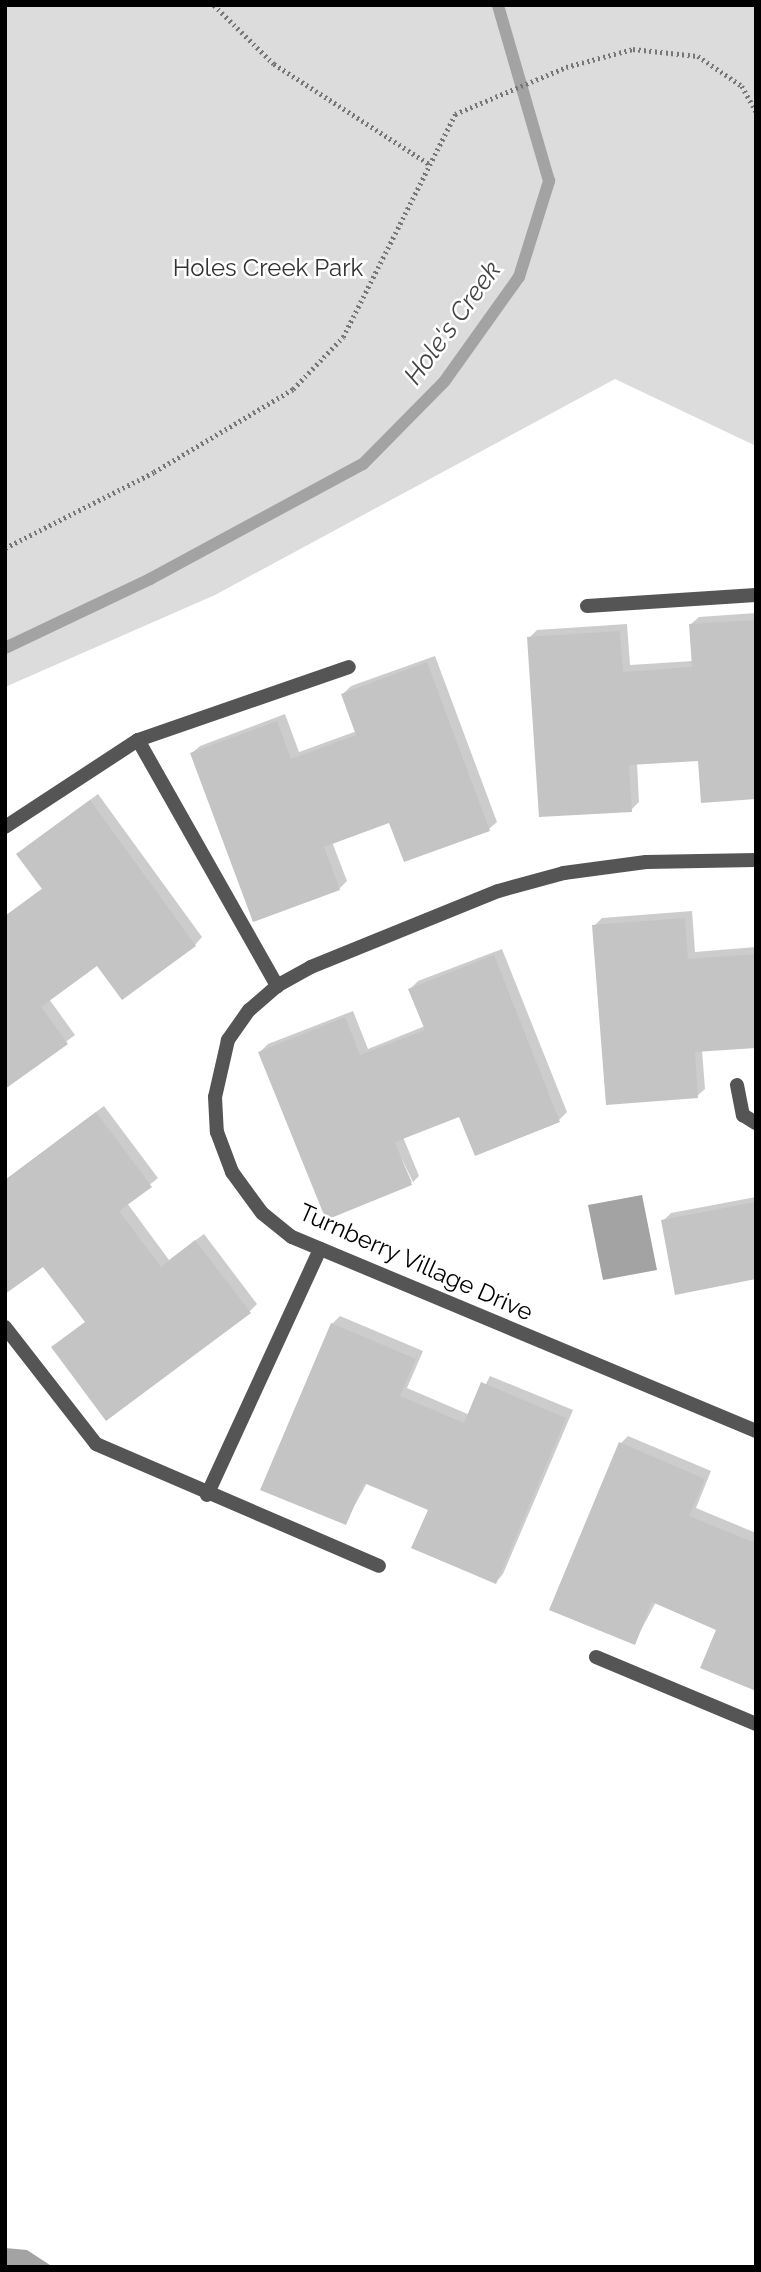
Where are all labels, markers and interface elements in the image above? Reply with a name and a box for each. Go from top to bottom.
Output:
park label: Holes Creek Park [173,254,363,282]
water label: Hole's Creek [398,255,508,391]
street label: Turnberry Village Drive [294,1197,538,1327]

